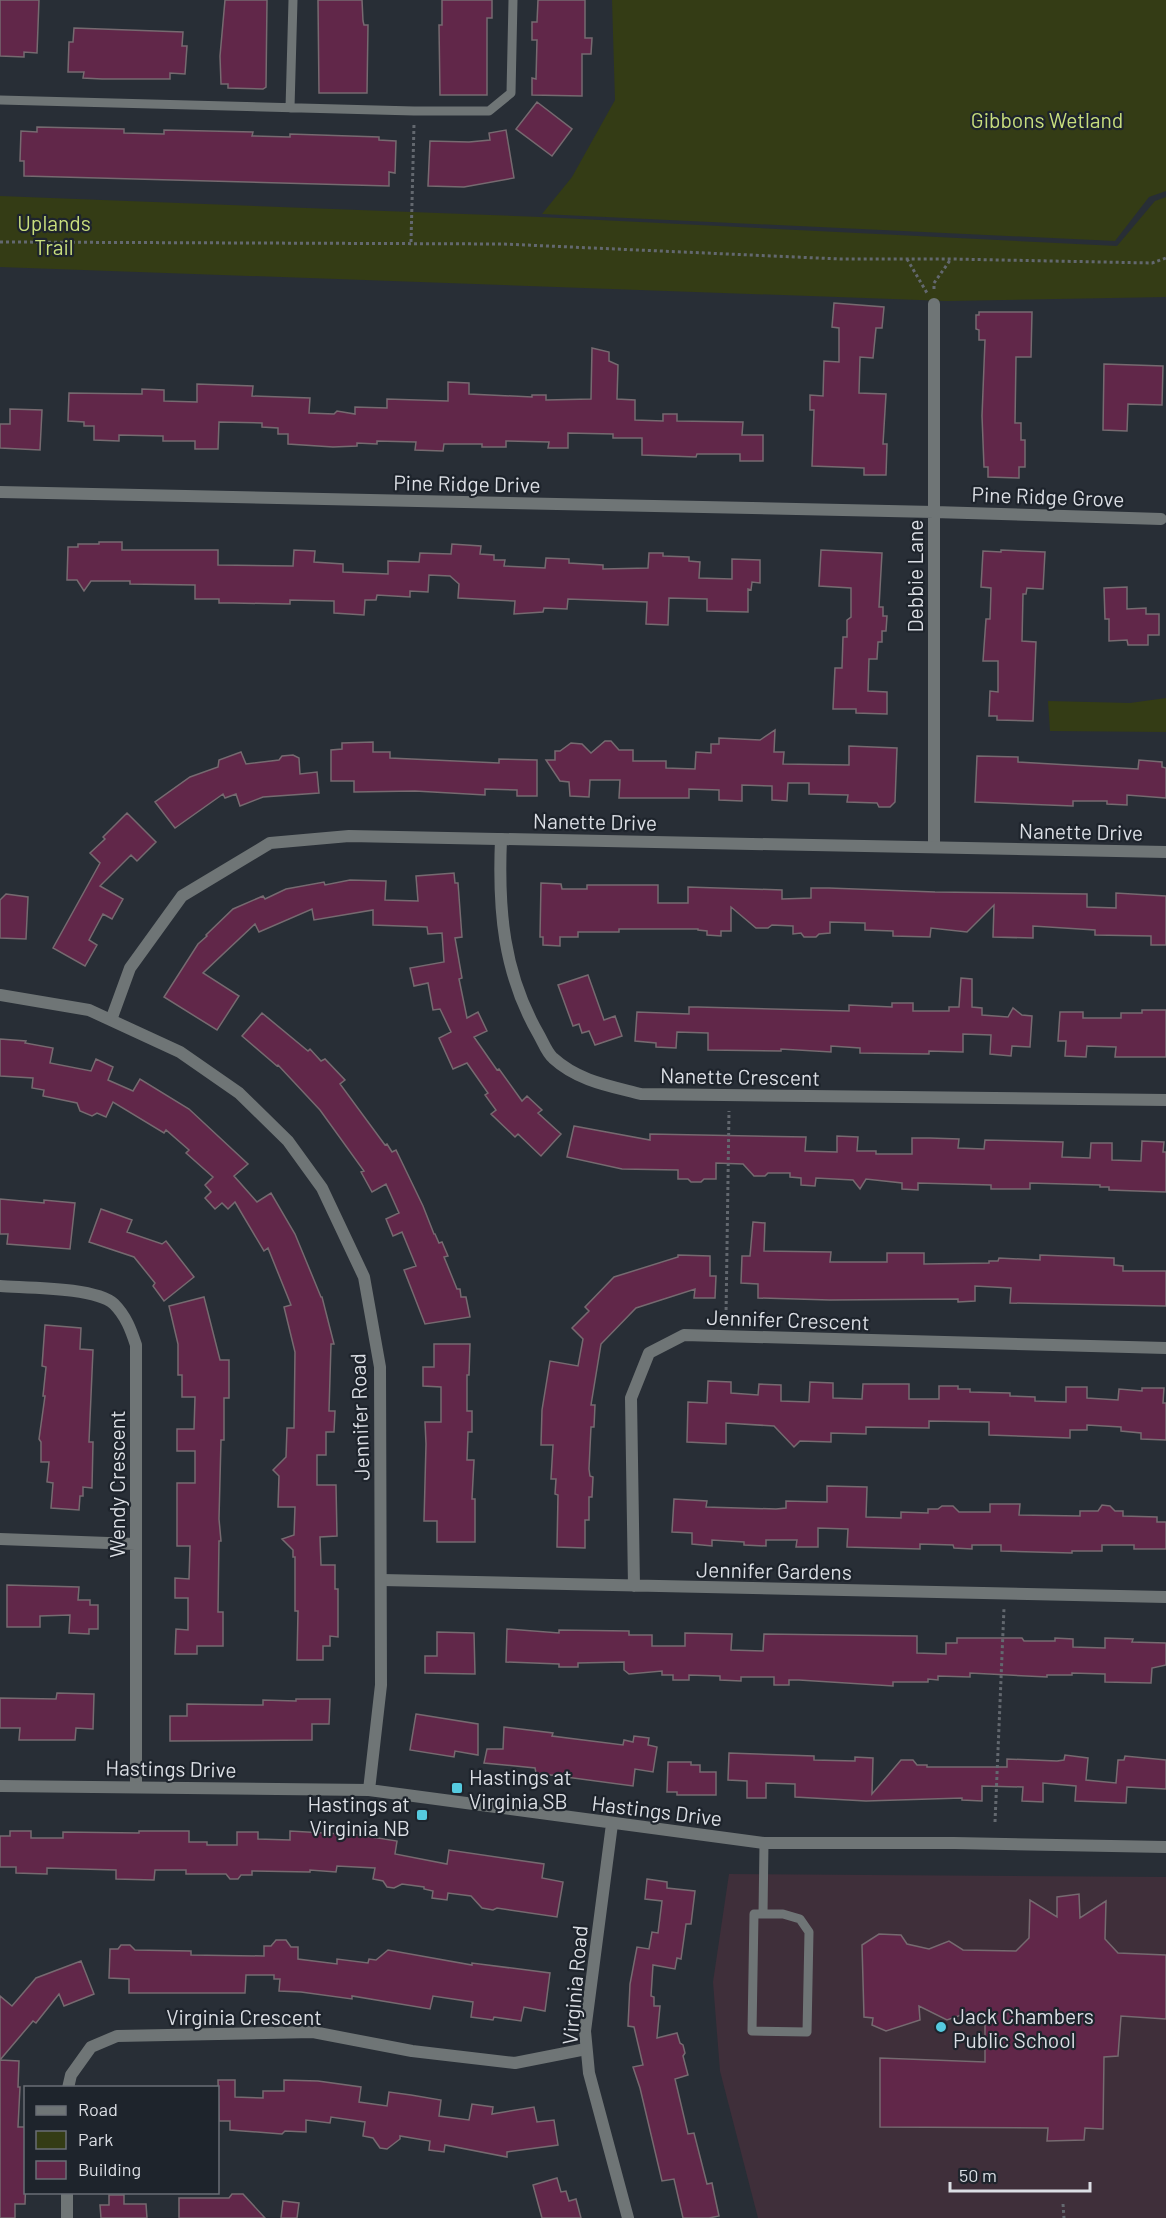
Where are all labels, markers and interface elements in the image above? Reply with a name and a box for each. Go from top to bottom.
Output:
park label: Gibbons Wetland [971,107,1123,132]
park label: Uplands Trail [17,210,91,259]
street label: Pine Ridge Drive [393,469,541,497]
street label: Pine Ridge Grove [971,481,1125,511]
street label: Debbie Lane [902,520,927,632]
street label: Nanette Drive [533,807,657,835]
street label: Nanette Drive [1019,817,1143,845]
street label: Nanette Crescent [660,1062,820,1090]
street label: Jennifer Crescent [706,1304,870,1334]
street label: Jennifer Road [344,1353,374,1481]
street label: Wendy Crescent [104,1410,129,1558]
street label: Jennifer Gardens [696,1556,852,1584]
street label: Hastings Drive [105,1754,237,1782]
place label: Hastings at Virginia SB [469,1764,572,1813]
marker: Hastings at Virginia SB [450,1781,464,1795]
street label: Hastings Drive [590,1790,724,1830]
place label: Hastings at Virginia NB [307,1791,410,1840]
marker: Hastings at Virginia NB [415,1808,429,1822]
street label: Virginia Road [556,1924,592,2046]
place label: Jack Chambers Public School [953,2003,1094,2052]
street label: Virginia Crescent [166,2004,322,2029]
marker: Jack Chambers Public School [934,2020,948,2034]
legend [24,2086,219,2194]
text: Road [78,2098,118,2120]
text: Park [78,2128,113,2150]
scale bar [950,2155,1090,2193]
text: Building [78,2158,141,2180]
text: 50 m [959,2164,997,2186]

